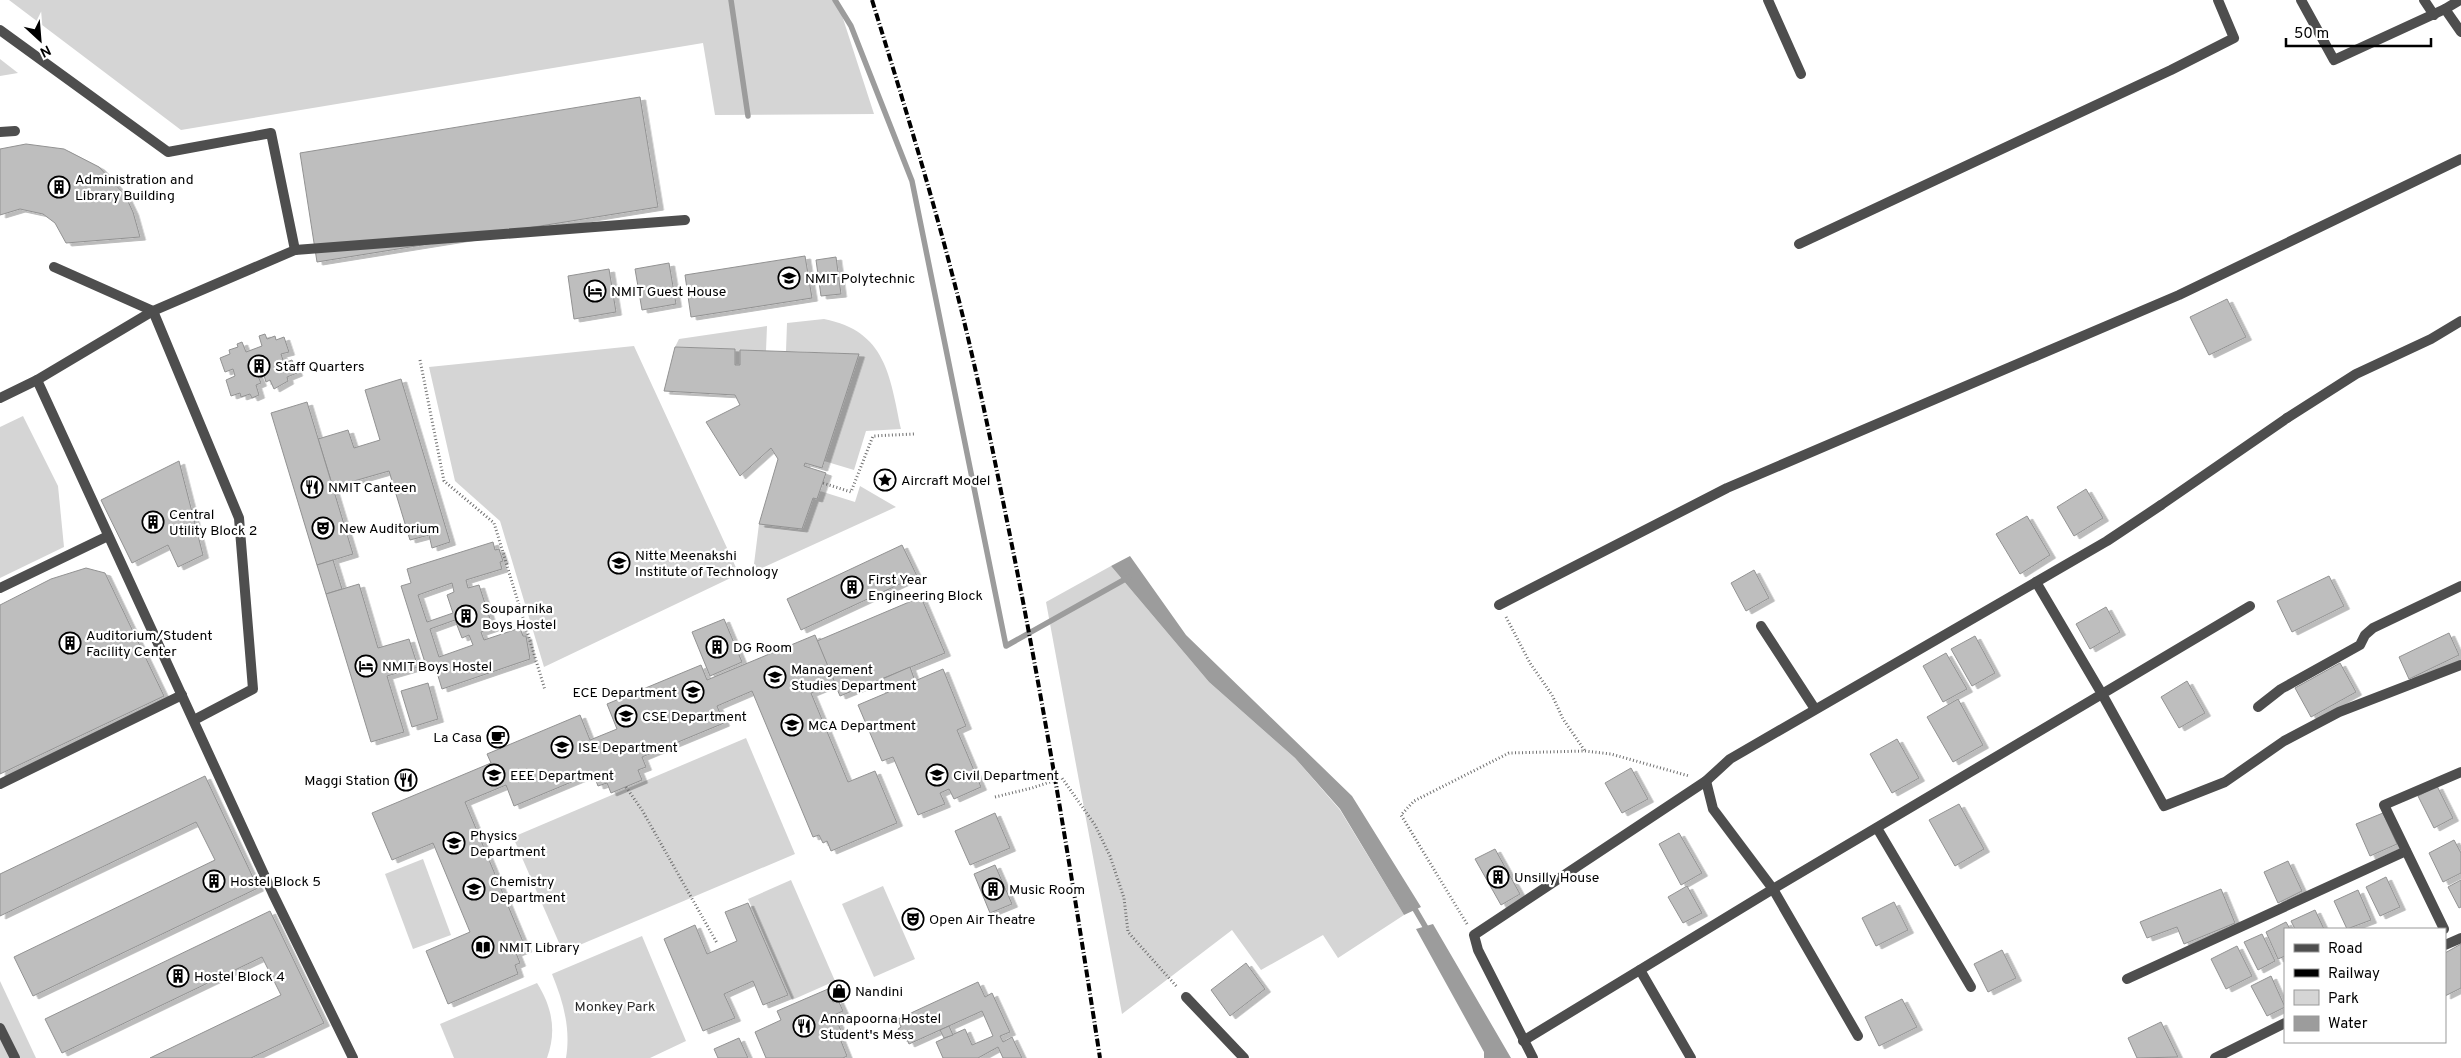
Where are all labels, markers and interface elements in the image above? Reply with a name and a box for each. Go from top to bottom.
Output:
north arrow [15,15,65,65]
scale bar [2286,15,2431,47]
text: 50 m [2294,25,2329,44]
text: N [37,40,53,60]
place label: Administration and Library Building [75,172,194,205]
building icon: Administration and Library Building [47,175,71,199]
school or university icon: NMIT Polytechnic [777,266,801,290]
place label: NMIT Polytechnic [805,271,915,288]
hotel icon: NMIT Guest House [583,279,607,303]
place label: NMIT Guest House [611,284,726,301]
building icon: Staff Quarters [247,354,271,378]
place label: Staff Quarters [275,359,365,376]
place icon: Aircraft Model [873,468,897,492]
place label: Aircraft Model [901,473,990,490]
restaurant icon: NMIT Canteen [300,475,324,499]
place label: NMIT Canteen [328,480,417,497]
place label: Central Utility Block 2 [169,507,257,540]
building icon: Central Utility Block 2 [141,510,165,534]
theatre icon: New Auditorium [311,516,335,540]
place label: New Auditorium [339,521,439,538]
place label: Nitte Meenakshi Institute of Technology [635,548,779,581]
school or university icon: Nitte Meenakshi Institute of Technology [607,551,631,575]
place label: First Year Engineering Block [868,572,983,605]
building icon: First Year Engineering Block [840,575,864,599]
place label: Souparnika Boys Hostel [482,601,556,634]
building icon: Souparnika Boys Hostel [454,604,478,628]
place label: Auditorium/Student Facility Center [86,628,213,661]
building icon: Auditorium/Student Facility Center [58,631,82,655]
building icon: DG Room [705,635,729,659]
place label: DG Room [733,640,792,657]
hotel icon: NMIT Boys Hostel [354,654,378,678]
place label: NMIT Boys Hostel [382,659,492,676]
place label: Management Studies Department [791,662,917,695]
school or university icon: Management Studies Department [763,665,787,689]
school or university icon: ECE Department [681,680,705,704]
place label: ECE Department [573,685,677,702]
school or university icon: CSE Department [614,704,638,728]
place label: CSE Department [642,709,747,726]
school or university icon: MCA Department [780,713,804,737]
place label: MCA Department [808,718,916,735]
cafe icon: La Casa [486,725,510,749]
place label: La Casa [433,730,482,747]
school or university icon: ISE Department [550,735,574,759]
place label: ISE Department [578,740,678,757]
school or university icon: EEE Department [482,763,506,787]
school or university icon: Civil Department [925,763,949,787]
restaurant icon: Maggi Station [394,768,418,792]
place label: EEE Department [510,768,614,785]
place label: Civil Department [953,768,1059,785]
place label: Maggi Station [304,773,390,790]
place label: Physics Department [470,828,546,861]
school or university icon: Physics Department [442,831,466,855]
building icon: Unsilly House [1486,865,1510,889]
building icon: Hostel Block 5 [202,869,226,893]
place label: Unsilly House [1514,870,1599,887]
place label: Hostel Block 5 [230,874,321,891]
place label: Chemistry Department [490,874,566,907]
school or university icon: Chemistry Department [462,877,486,901]
building icon: Music Room [981,877,1005,901]
place label: Music Room [1009,882,1085,899]
theatre icon: Open Air Theatre [901,907,925,931]
place label: Open Air Theatre [929,912,1035,929]
legend [2284,928,2446,1043]
library icon: NMIT Library [471,935,495,959]
place label: NMIT Library [499,940,580,957]
text: Road [2328,940,2363,959]
building icon: Hostel Block 4 [166,964,190,988]
text: Railway [2328,965,2380,984]
place label: Hostel Block 4 [194,969,285,986]
shop icon: Nandini [827,979,851,1003]
place label: Nandini [855,984,903,1001]
text: Park [2328,990,2359,1009]
park label: Monkey Park [575,999,655,1016]
place label: Annapoorna Hostel Student's Mess [820,1011,941,1044]
restaurant icon: Annapoorna Hostel Student's Mess [792,1014,816,1038]
text: Water [2328,1015,2368,1034]

